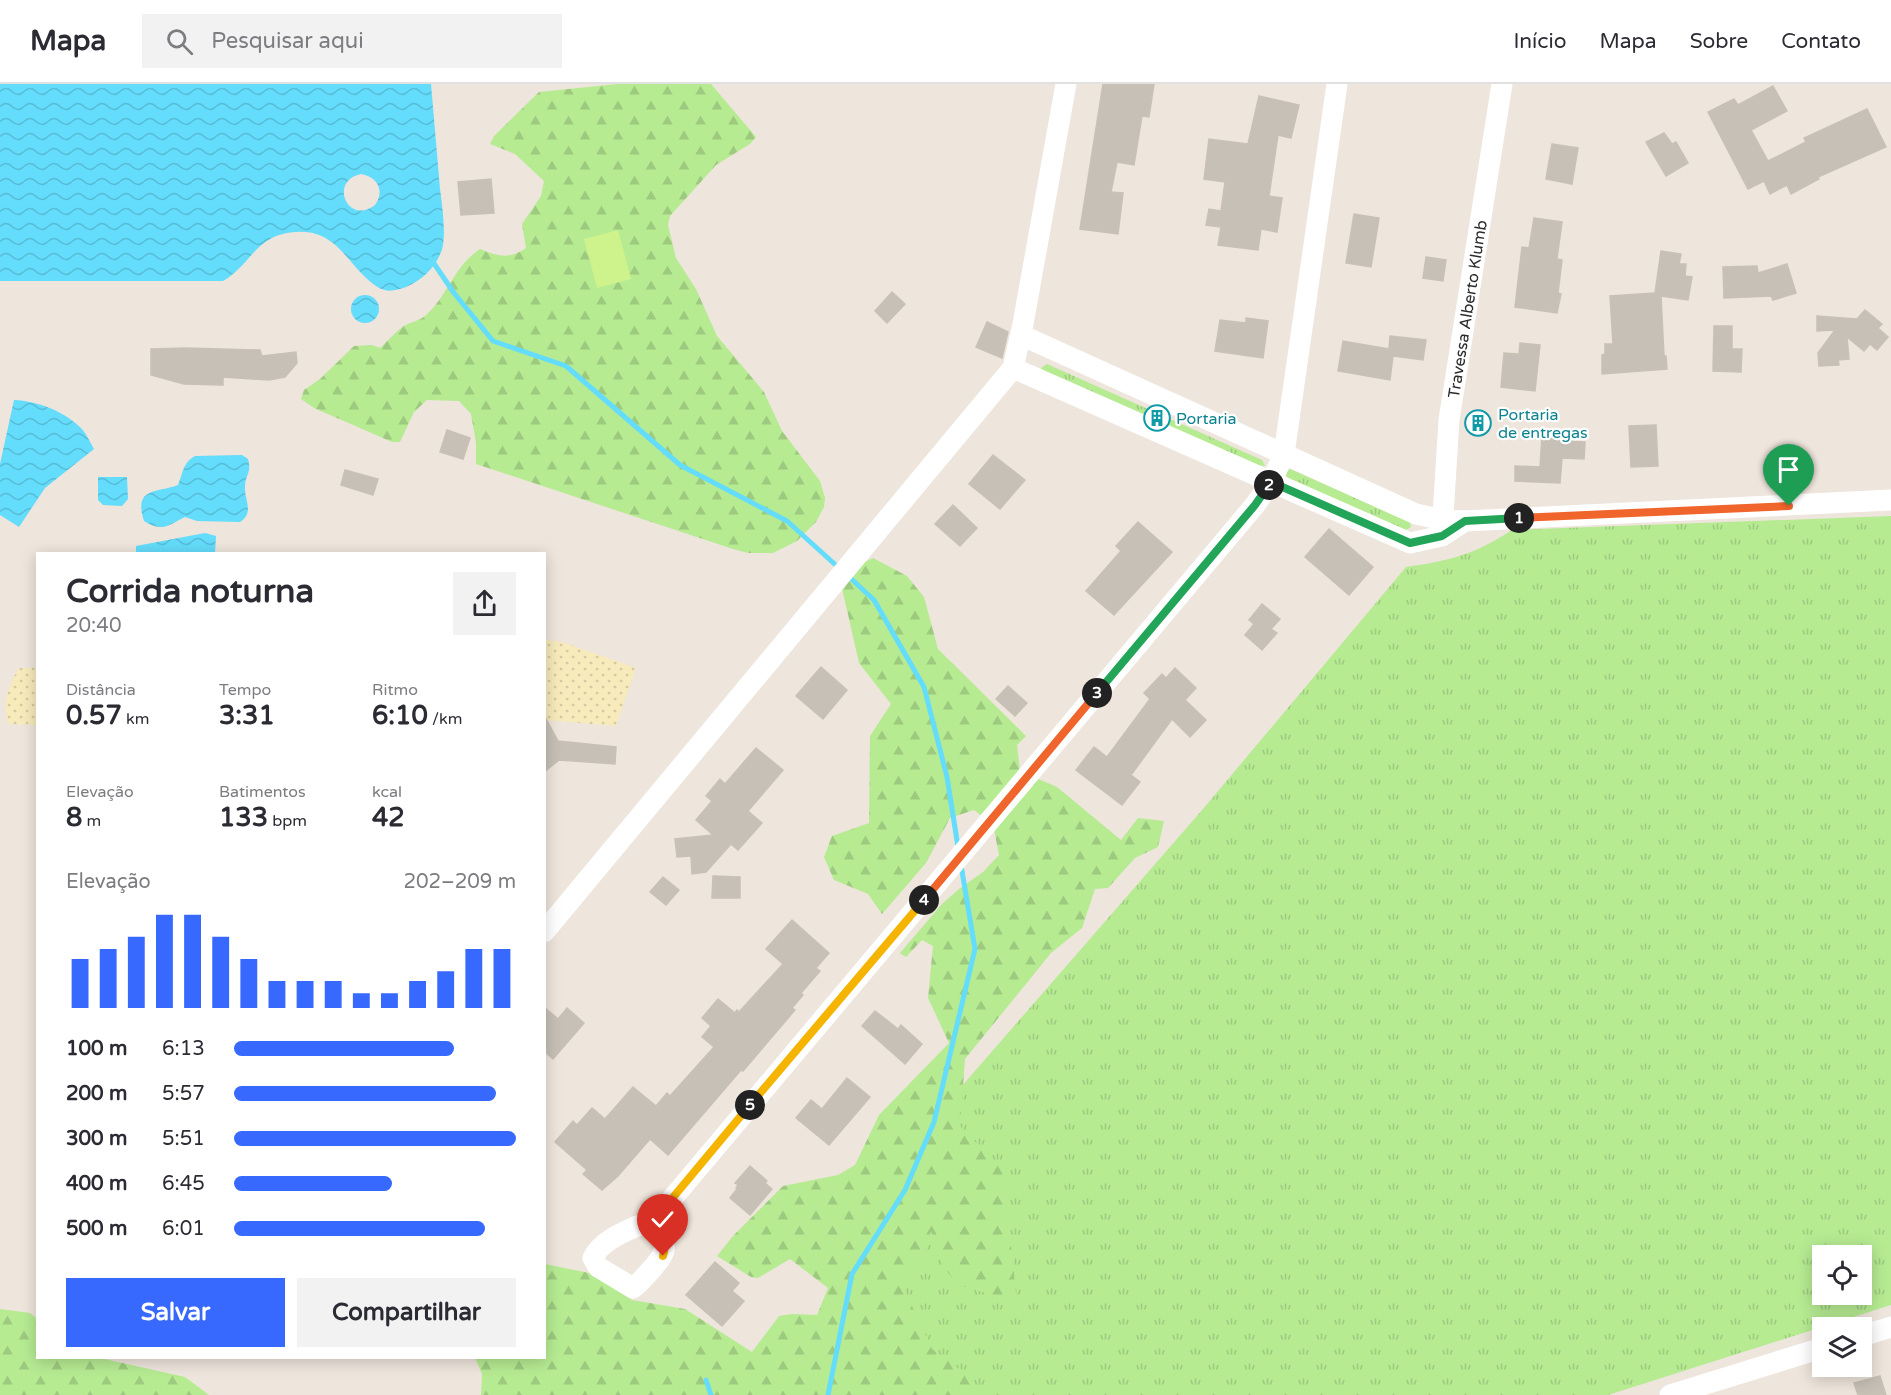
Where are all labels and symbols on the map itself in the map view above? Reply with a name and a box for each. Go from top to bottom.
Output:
street label: Travessa Alberto Klumb [1444,219,1492,400]
building icon: Portaria [1142,403,1172,433]
place label: Portaria de entregas [1498,405,1588,443]
building icon: Portaria de entregas [1463,408,1493,438]
place label: Portaria [1176,409,1237,429]
pin [1763,444,1814,506]
pin: 2 [1254,470,1284,500]
pin: 1 [1504,503,1534,533]
pin: 3 [1082,678,1112,708]
pin: 4 [909,885,939,915]
pin: 5 [735,1090,765,1120]
pin [637,1194,688,1256]

